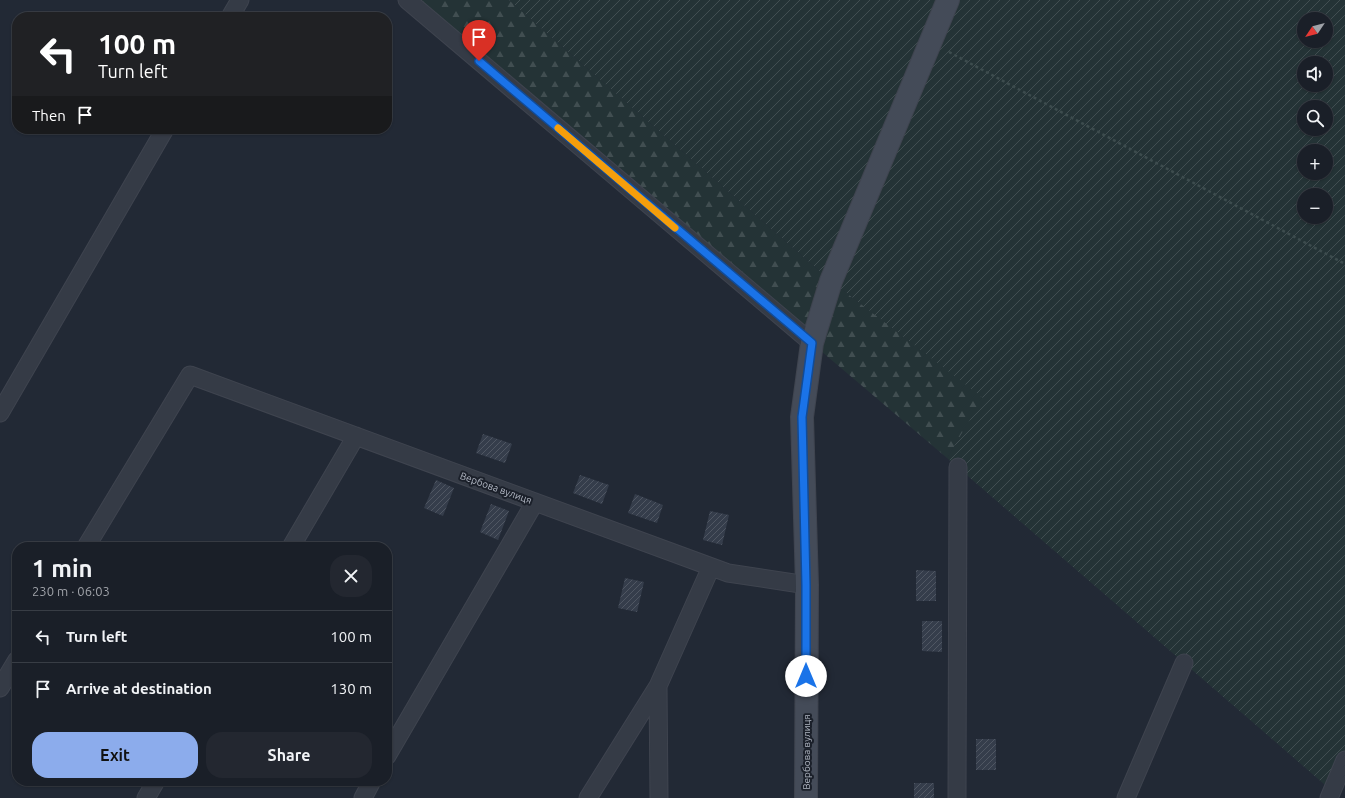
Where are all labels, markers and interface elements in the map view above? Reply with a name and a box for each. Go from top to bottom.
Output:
north arrow [1297,12,1333,48]
map controls [1297,12,1333,224]
pin [462,20,496,61]
icon: arrive [468,26,490,48]
icon: left [32,28,84,80]
text: 100 m [98,28,176,59]
button: sound [1297,56,1333,92]
text: Turn left [98,61,168,81]
button: search [1297,100,1333,136]
icon: arrive [74,104,96,126]
text: Then [32,107,66,124]
button: + [1297,144,1333,180]
button: − [1297,188,1333,224]
street label: Вербова вулиця [459,470,533,506]
text: 1 min [32,555,93,582]
button: close [330,555,372,597]
text: 230 m · 06:03 [32,584,110,598]
icon: left [32,626,54,648]
text: Turn left [66,628,127,645]
text: 100 m [330,628,372,645]
position arrow [785,655,827,697]
icon: arrive [32,678,54,700]
text: Arrive at destination [66,680,212,697]
text: 130 m [330,680,372,697]
street label: Вербова вулиця [801,714,812,790]
button: Exit [32,732,198,778]
button: Share [206,732,372,778]

